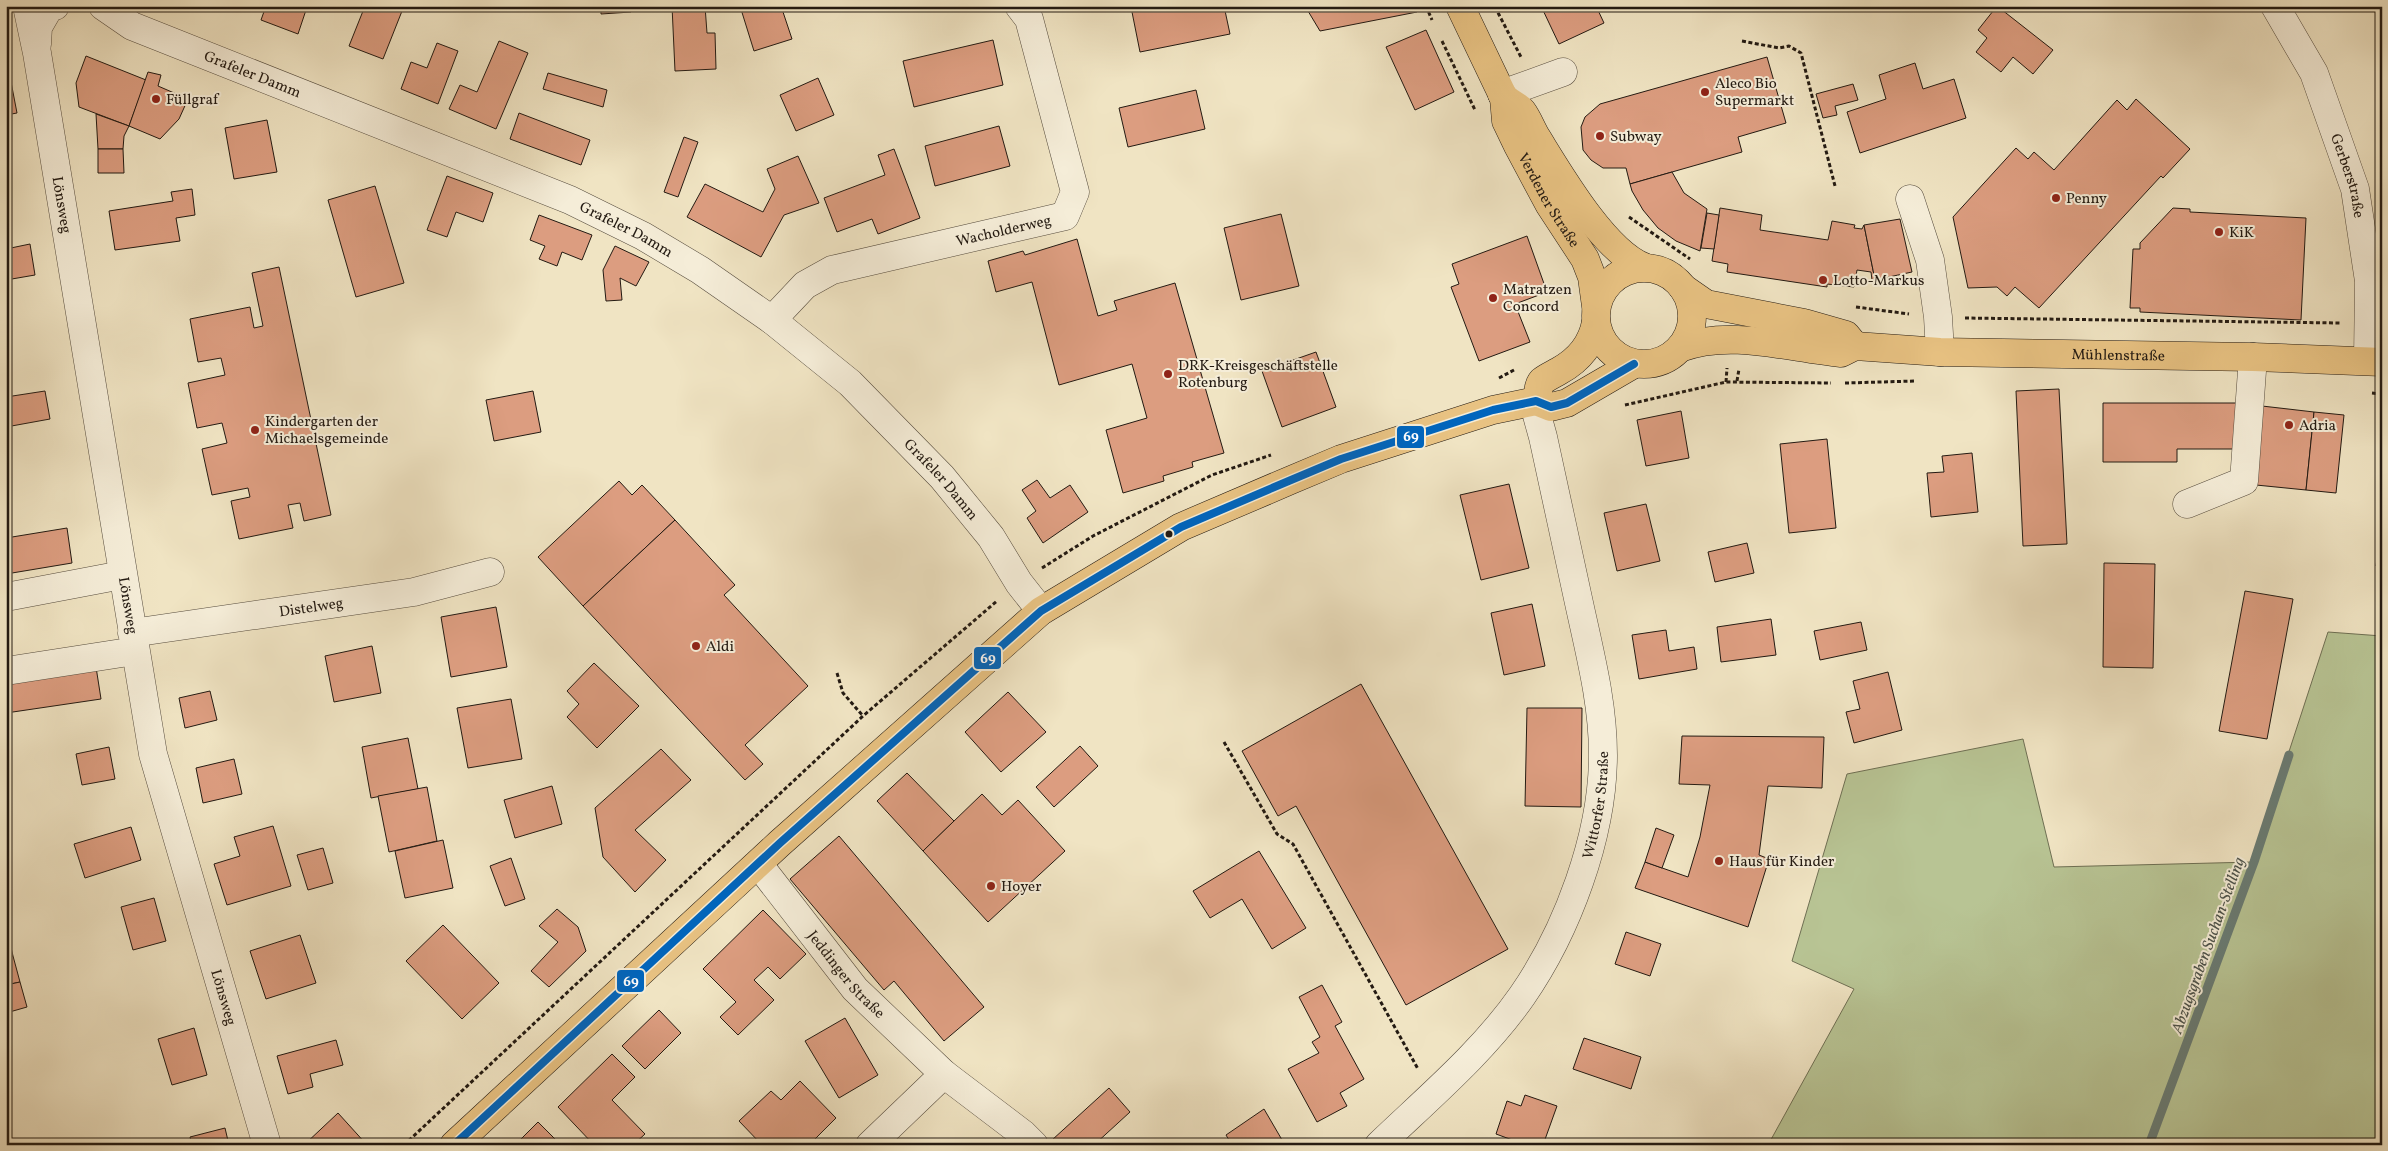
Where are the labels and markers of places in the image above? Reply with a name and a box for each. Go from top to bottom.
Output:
place label: Aleco Bio Supermarkt [1715,74,1794,112]
marker: Aleco Bio Supermarkt [1699,86,1711,98]
place label: Füllgraf [166,90,220,111]
marker: Füllgraf [150,93,162,105]
place label: Subway [1610,127,1662,148]
marker: Subway [1594,130,1606,142]
place label: Penny [2066,189,2107,210]
marker: Penny [2050,192,2062,204]
place label: KiK [2229,223,2254,244]
marker: KiK [2213,226,2225,238]
place label: Lotto-Markus [1833,271,1924,292]
marker: Lotto-Markus [1817,274,1829,286]
place label: Matratzen Concord [1503,280,1572,318]
marker: Matratzen Concord [1487,292,1499,304]
place label: DRK-Kreisgeschäftstelle Rotenburg [1178,356,1338,394]
marker: DRK-Kreisgeschäftstelle Rotenburg [1162,368,1174,380]
place label: Kindergarten der Michaelsgemeinde [265,412,388,450]
place label: Adria [2299,416,2336,437]
marker: Adria [2283,419,2295,431]
marker: Kindergarten der Michaelsgemeinde [249,424,261,436]
unlabelled marker [1164,529,1174,539]
place label: Aldi [706,637,734,658]
marker: Aldi [690,640,702,652]
place label: Haus für Kinder [1729,852,1834,873]
marker: Haus für Kinder [1713,855,1725,867]
place label: Hoyer [1001,877,1042,898]
marker: Hoyer [985,880,997,892]

